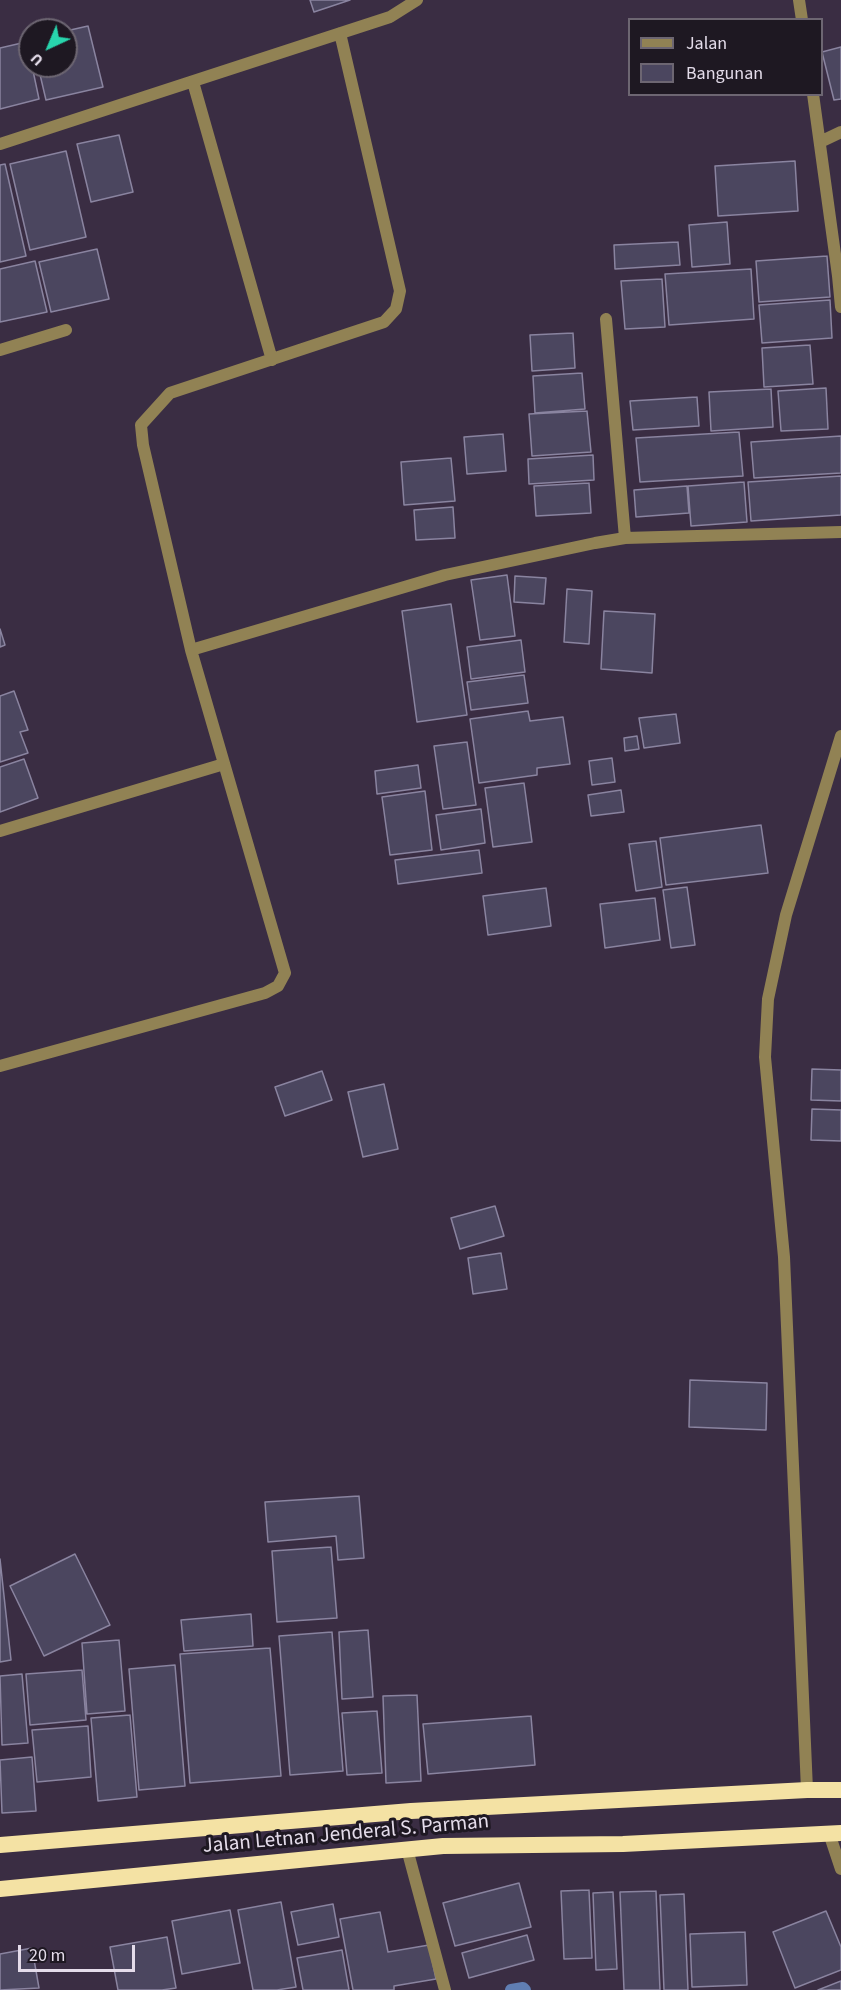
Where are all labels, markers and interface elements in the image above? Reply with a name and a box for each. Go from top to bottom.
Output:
north arrow [18,18,78,78]
legend [628,18,823,96]
text: Jalan [686,31,727,56]
text: U [25,48,48,71]
text: Bangunan [686,61,763,86]
street label: Jalan Letnan Jenderal S. Parman [202,1810,490,1860]
scale bar [21,1933,138,1971]
text: 20 m [29,1943,65,1968]

